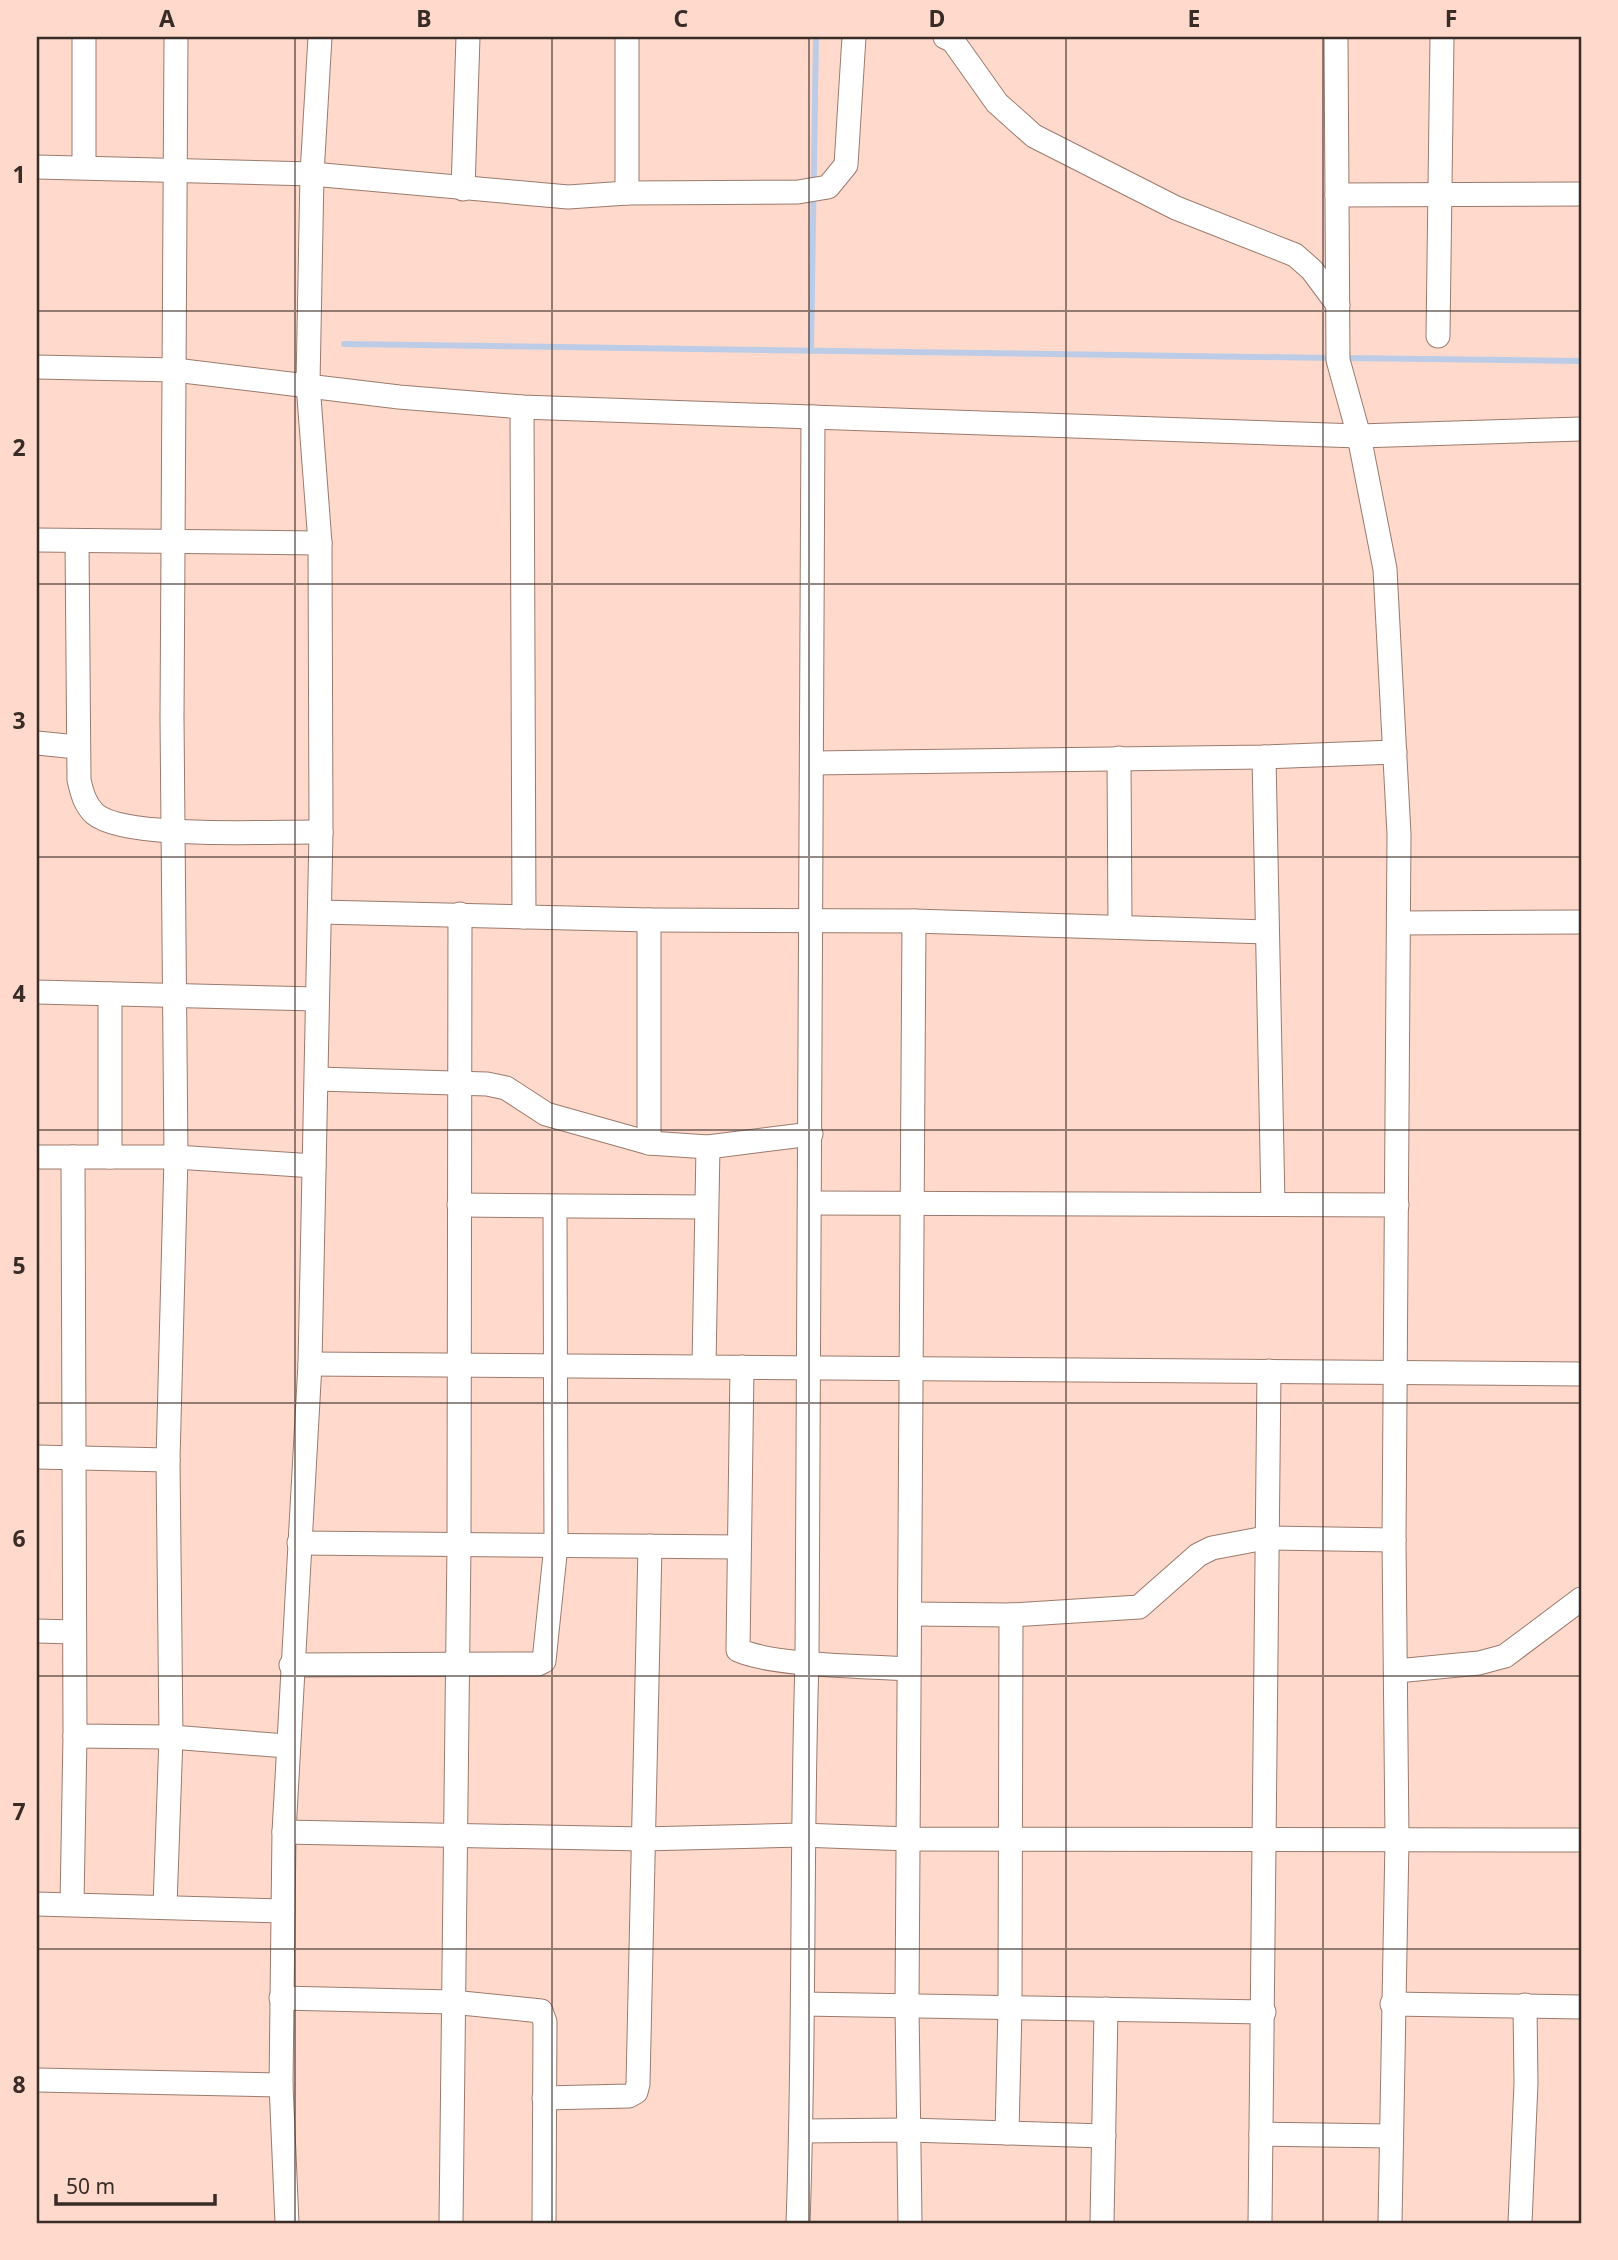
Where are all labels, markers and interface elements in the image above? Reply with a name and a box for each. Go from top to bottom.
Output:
text: A [159,2,175,34]
text: B [416,2,432,34]
text: C [674,2,689,34]
text: D [929,2,945,34]
text: E [1188,2,1200,34]
text: F [1445,2,1457,34]
text: 1 [12,158,26,190]
text: 2 [12,431,26,463]
text: 3 [12,704,26,736]
text: 4 [12,977,26,1009]
text: 5 [12,1249,26,1281]
text: 6 [12,1522,26,1554]
text: 7 [12,1795,26,1827]
text: 8 [12,2068,26,2100]
scale bar [56,2162,215,2206]
text: 50 m [66,2172,115,2200]

